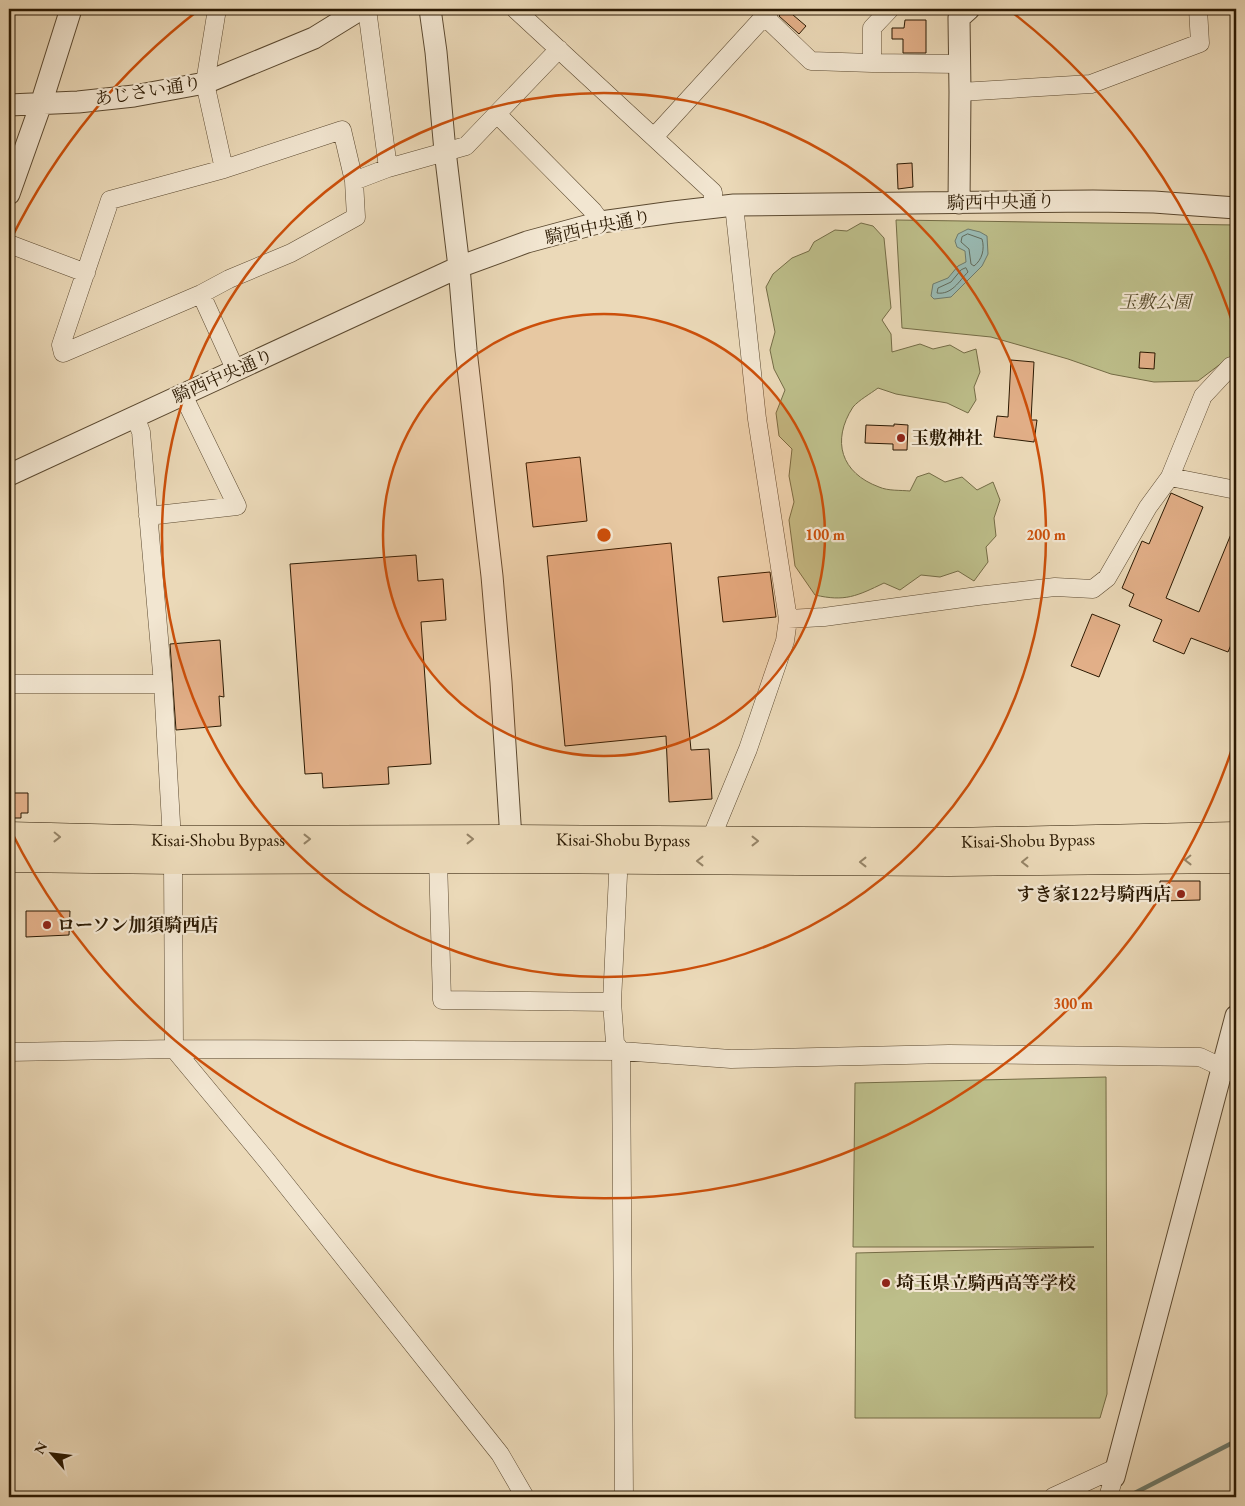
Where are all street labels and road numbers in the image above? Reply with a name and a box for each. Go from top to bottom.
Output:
street label: あじさい通り [93,71,203,110]
street label: 騎西中央通り [947,189,1055,214]
street label: 騎西中央通り [543,204,653,249]
street label: 騎西中央通り [169,343,277,408]
street label: Kisai-Shobu Bypass [151,827,285,851]
street label: Kisai-Shobu Bypass [556,827,690,851]
street label: Kisai-Shobu Bypass [961,827,1095,853]

